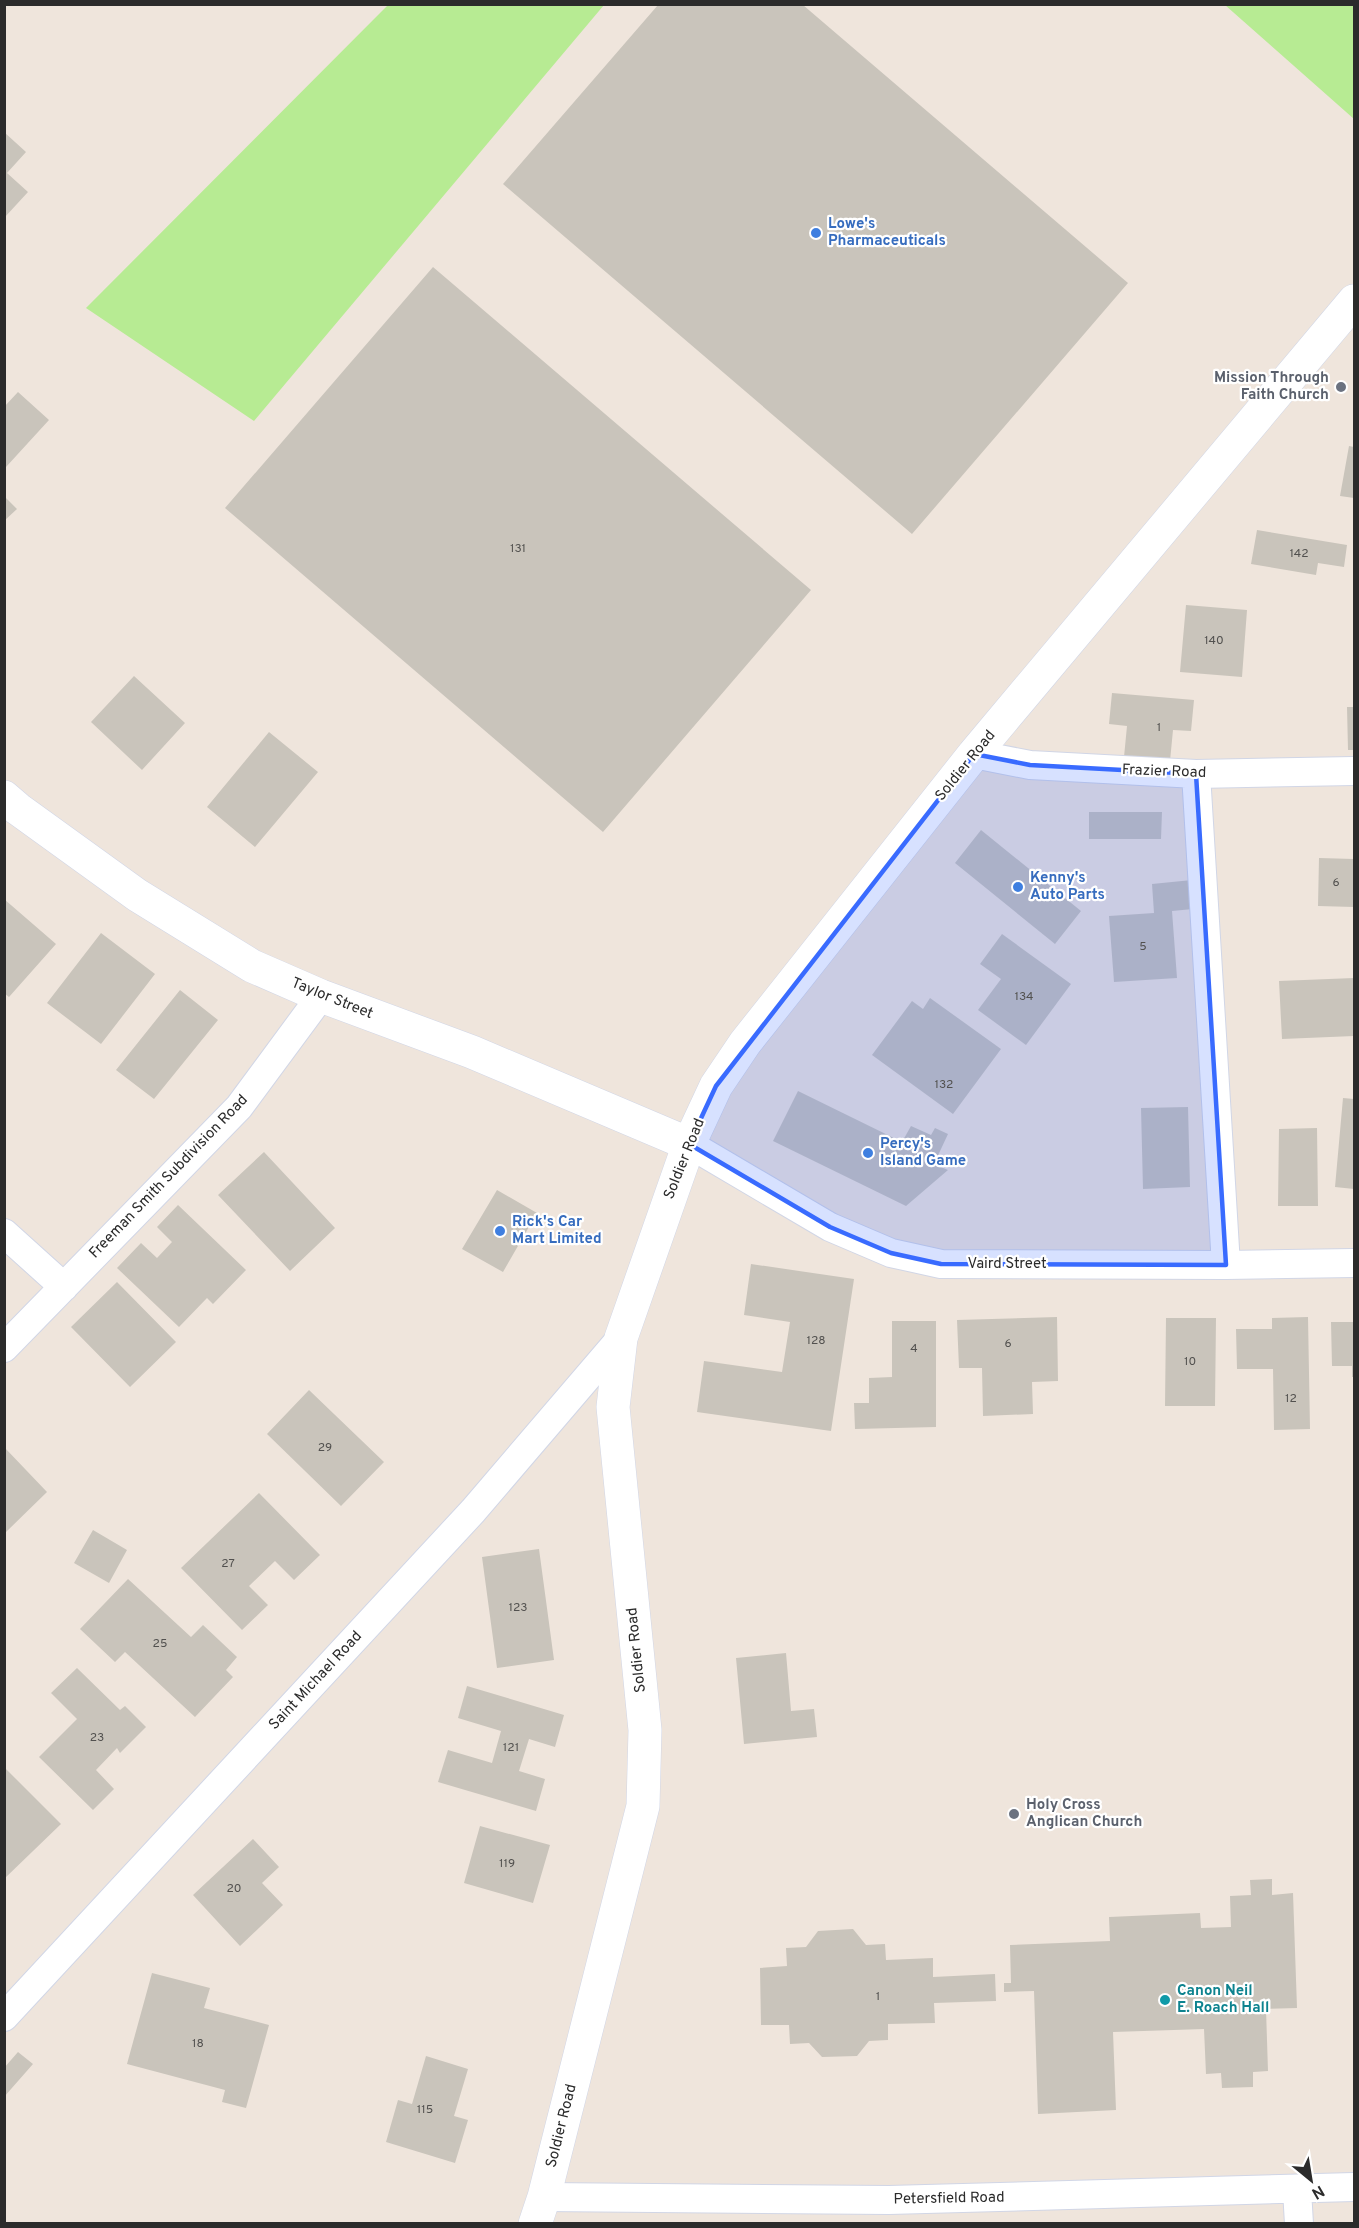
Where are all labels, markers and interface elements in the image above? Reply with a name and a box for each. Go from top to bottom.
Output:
place label: Lowe's Pharmaceuticals [828,215,946,251]
marker: Lowe's Pharmaceuticals [809,226,823,240]
place label: Mission Through Faith Church [1214,369,1329,405]
marker: Mission Through Faith Church [1334,380,1348,394]
house number: 131 [510,541,526,557]
house number: 142 [1289,546,1309,562]
house number: 140 [1204,633,1224,649]
house number: 1 [1157,720,1161,736]
street label: Soldier Road [932,727,1000,805]
street label: Frazier Road [1121,761,1207,783]
place label: Kenny's Auto Parts [1030,869,1105,905]
house number: 6 [1332,875,1340,891]
marker: Kenny's Auto Parts [1011,880,1025,894]
house number: 5 [1139,939,1147,955]
street label: Taylor Street [288,974,376,1024]
house number: 134 [1014,989,1034,1005]
house number: 132 [935,1077,953,1093]
street label: Freeman Smith Subdivision Road [86,1091,252,1263]
street label: Soldier Road [660,1116,710,1202]
place label: Percy's Island Game [880,1135,966,1171]
marker: Percy's Island Game [861,1146,875,1160]
place label: Rick's Car Mart Limited [512,1213,602,1249]
marker: Rick's Car Mart Limited [493,1224,507,1238]
street label: Vaird Street [967,1255,1047,1274]
house number: 128 [806,1333,826,1349]
house number: 6 [1004,1336,1012,1352]
house number: 4 [910,1341,918,1357]
house number: 10 [1184,1354,1196,1370]
house number: 12 [1285,1391,1297,1407]
house number: 29 [318,1440,332,1456]
house number: 27 [221,1556,235,1572]
house number: 123 [508,1600,528,1616]
street label: Soldier Road [623,1606,651,1694]
street label: Saint Michael Road [265,1628,367,1734]
house number: 25 [153,1636,167,1652]
house number: 23 [90,1730,104,1746]
house number: 121 [503,1740,519,1756]
place label: Holy Cross Anglican Church [1026,1796,1142,1832]
marker: Holy Cross Anglican Church [1007,1807,1021,1821]
house number: 119 [499,1856,515,1872]
house number: 20 [226,1881,242,1897]
place label: Canon Neil E. Roach Hall [1177,1982,1269,2018]
house number: 1 [876,1989,880,2005]
marker: Canon Neil E. Roach Hall [1158,1993,1172,2007]
house number: 18 [192,2036,204,2052]
street label: Soldier Road [542,2082,582,2170]
house number: 115 [417,2102,433,2118]
north arrow [1281,2150,1341,2210]
text: N [1308,2180,1327,2203]
street label: Petersfield Road [893,2189,1005,2209]

